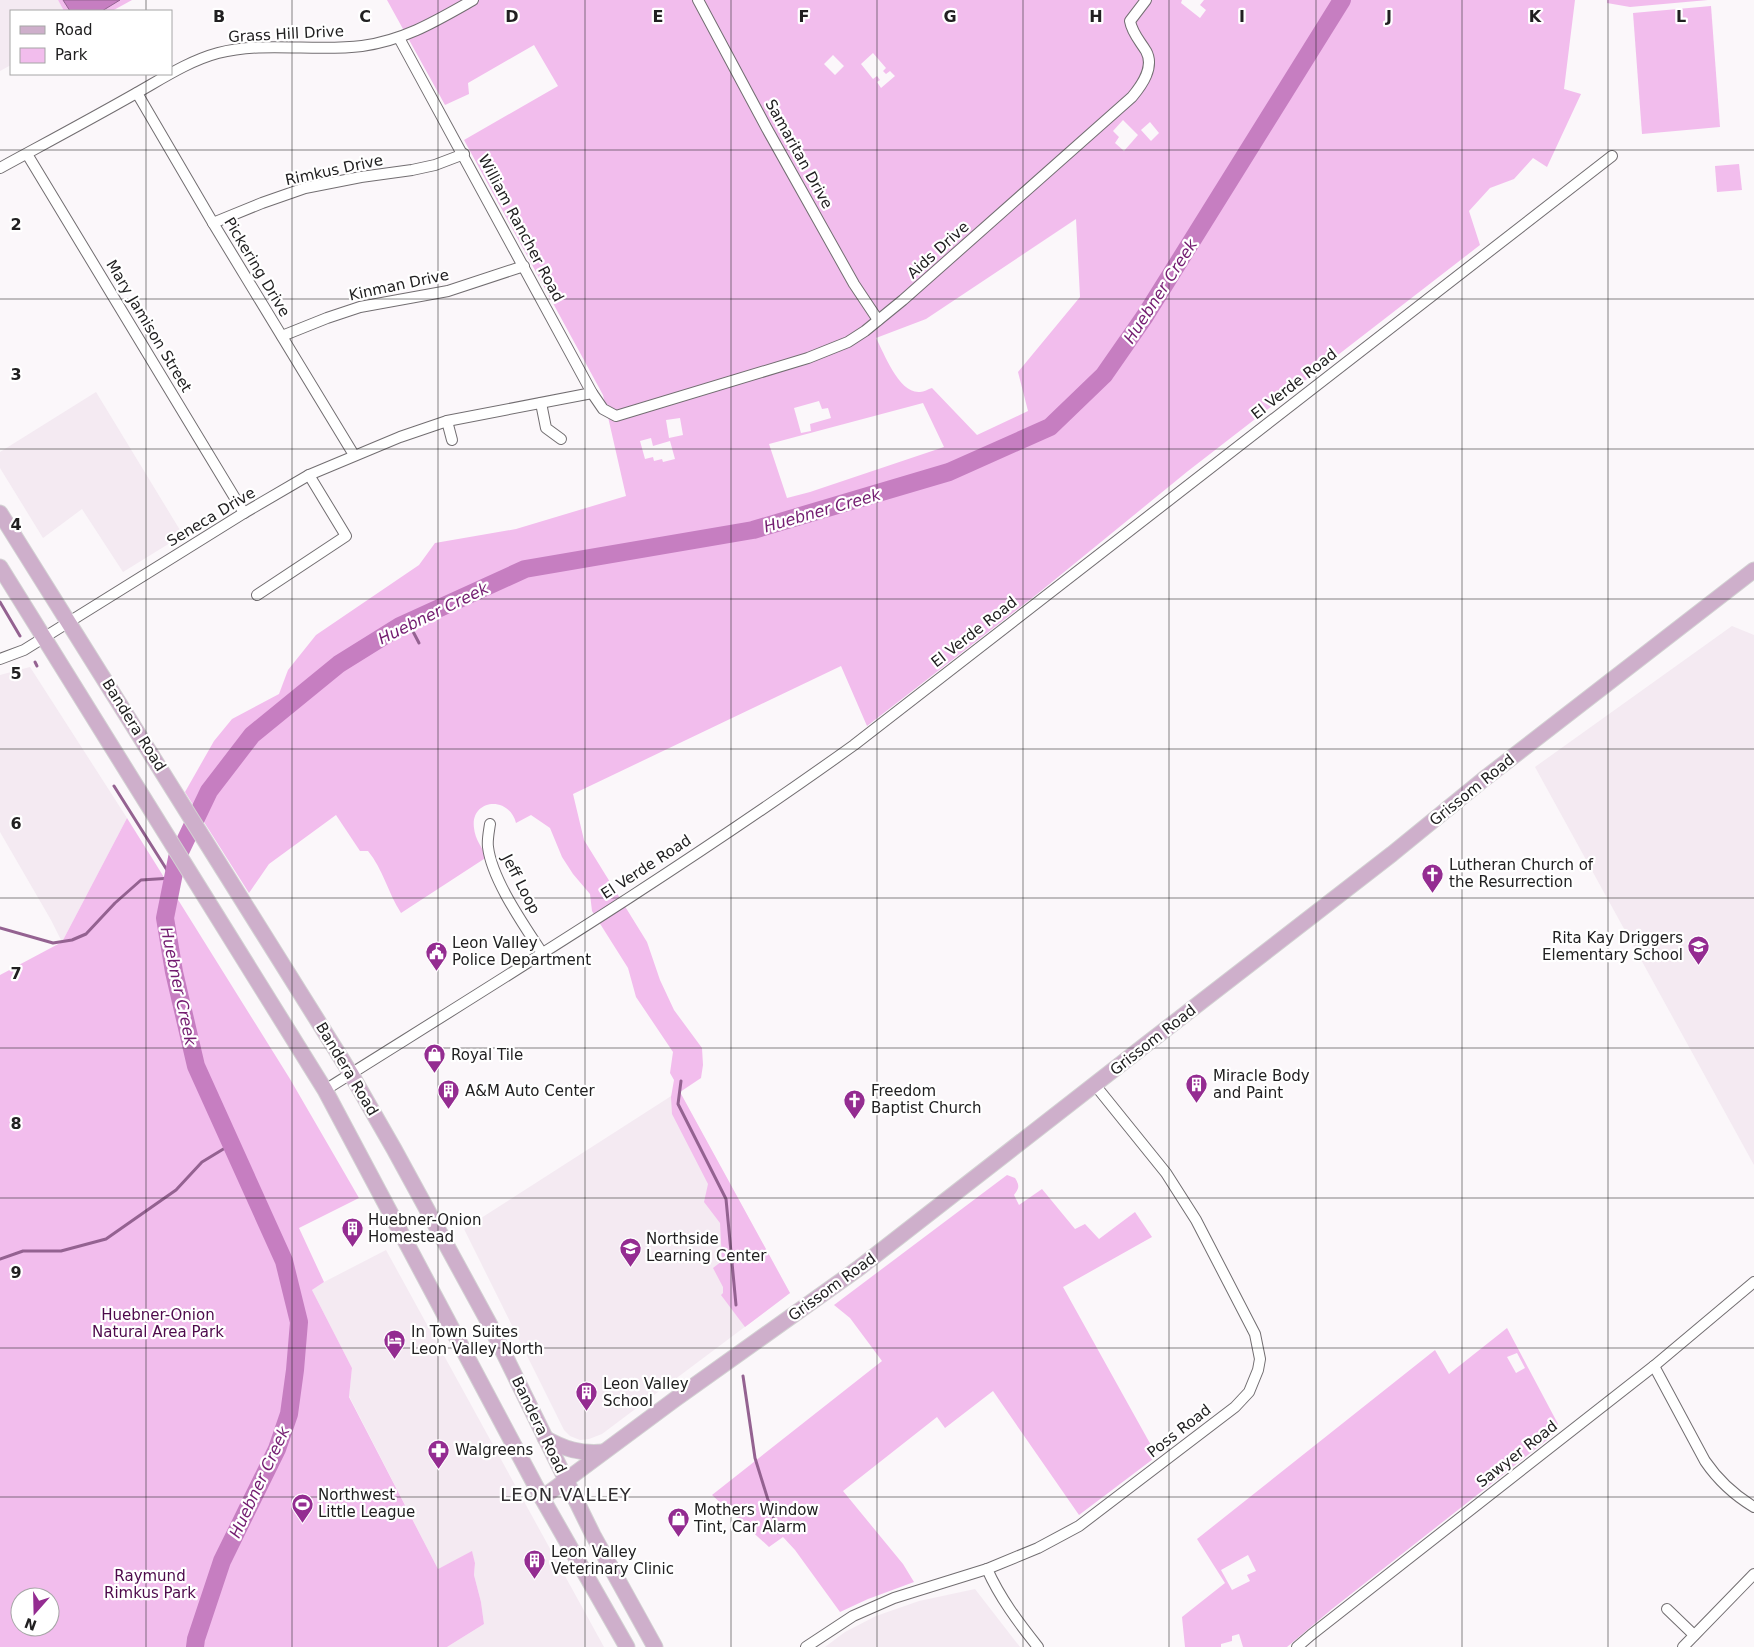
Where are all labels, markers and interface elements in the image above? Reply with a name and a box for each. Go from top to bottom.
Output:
text: B [213,7,225,26]
text: C [359,7,371,26]
text: D [505,7,519,26]
text: E [653,7,663,26]
text: F [799,7,809,26]
text: G [943,7,957,26]
text: H [1089,7,1103,26]
text: I [1239,7,1245,26]
text: J [1385,7,1392,26]
text: K [1529,7,1542,26]
text: L [1676,7,1686,26]
legend [10,10,172,75]
text: Road [55,21,93,39]
street label: Grass Hill Drive [228,22,344,46]
text: Park [55,46,88,64]
street label: Samaritan Drive [762,96,836,212]
street label: Rimkus Drive [283,151,385,189]
street label: William Rancher Road [475,151,567,305]
street label: Pickering Drive [220,214,294,320]
text: 2 [10,215,22,234]
street label: Aids Drive [904,218,972,282]
water label: Huebner Creek [1120,235,1202,347]
street label: Mary Jamison Street [102,257,196,396]
street label: Kinman Drive [347,266,451,304]
street label: El Verde Road [1248,345,1340,423]
text: 3 [10,365,22,384]
street label: Seneca Drive [164,484,258,550]
water label: Huebner Creek [762,485,883,536]
text: 4 [10,515,22,534]
water label: Huebner Creek [375,578,492,648]
street label: El Verde Road [928,593,1020,671]
text: 5 [10,664,22,683]
street label: Bandera Road [98,675,170,775]
street label: Grissom Road [1426,750,1518,830]
text: 6 [10,814,22,833]
street label: El Verde Road [598,831,694,903]
street label: Jeff Loop [498,850,544,917]
place label: Lutheran Church of the Resurrection [1449,856,1594,891]
church icon: Lutheran Church of the Resurrection [1421,862,1445,893]
water label: Huebner Creek [157,925,200,1048]
place label: Rita Kay Driggers Elementary School [1542,929,1683,964]
place label: Leon Valley Police Department [452,934,591,969]
school or university icon: Rita Kay Driggers Elementary School [1687,935,1711,966]
public building icon: Leon Valley Police Department [424,940,448,971]
text: 7 [10,964,22,983]
street label: Grissom Road [1107,1001,1199,1079]
street label: Bandera Road [312,1019,382,1119]
shop icon: Royal Tile [423,1043,447,1074]
place label: Royal Tile [451,1046,523,1064]
place label: Miracle Body and Paint [1213,1067,1310,1102]
building icon: Miracle Body and Paint [1185,1073,1209,1104]
building icon: A&M Auto Center [437,1079,461,1110]
place label: A&M Auto Center [465,1082,596,1100]
place label: Freedom Baptist Church [871,1082,982,1117]
church icon: Freedom Baptist Church [843,1088,867,1119]
text: 8 [10,1114,22,1133]
place label: Huebner-Onion Homestead [368,1211,481,1246]
building icon: Huebner-Onion Homestead [340,1217,364,1248]
place label: Northside Learning Center [646,1230,767,1265]
school or university icon: Northside Learning Center [618,1236,642,1267]
street label: Grissom Road [785,1249,879,1325]
text: 9 [10,1263,22,1282]
park label: Huebner-Onion Natural Area Park [92,1306,224,1341]
place label: In Town Suites Leon Valley North [411,1323,543,1358]
hotel icon: In Town Suites Leon Valley North [383,1329,407,1360]
street label: Bandera Road [508,1374,570,1476]
place label: Leon Valley School [603,1375,689,1410]
building icon: Leon Valley School [575,1381,599,1412]
street label: Poss Road [1144,1401,1214,1461]
street label: Sawyer Road [1473,1417,1561,1491]
water label: Huebner Creek [225,1423,294,1541]
pharmacy icon: Walgreens [427,1438,451,1469]
place label: Walgreens [455,1441,534,1459]
district label: LEON VALLEY [500,1484,632,1505]
place label: Northwest Little League [318,1486,415,1521]
sports icon: Northwest Little League [290,1492,314,1523]
place label: Mothers Window Tint, Car Alarm [693,1501,819,1536]
shop icon: Mothers Window Tint, Car Alarm [666,1507,690,1538]
place label: Leon Valley Veterinary Clinic [551,1543,674,1578]
building icon: Leon Valley Veterinary Clinic [523,1549,547,1580]
park label: Raymund Rimkus Park [104,1567,196,1602]
north arrow [10,1587,60,1637]
text: N [22,1615,39,1634]

